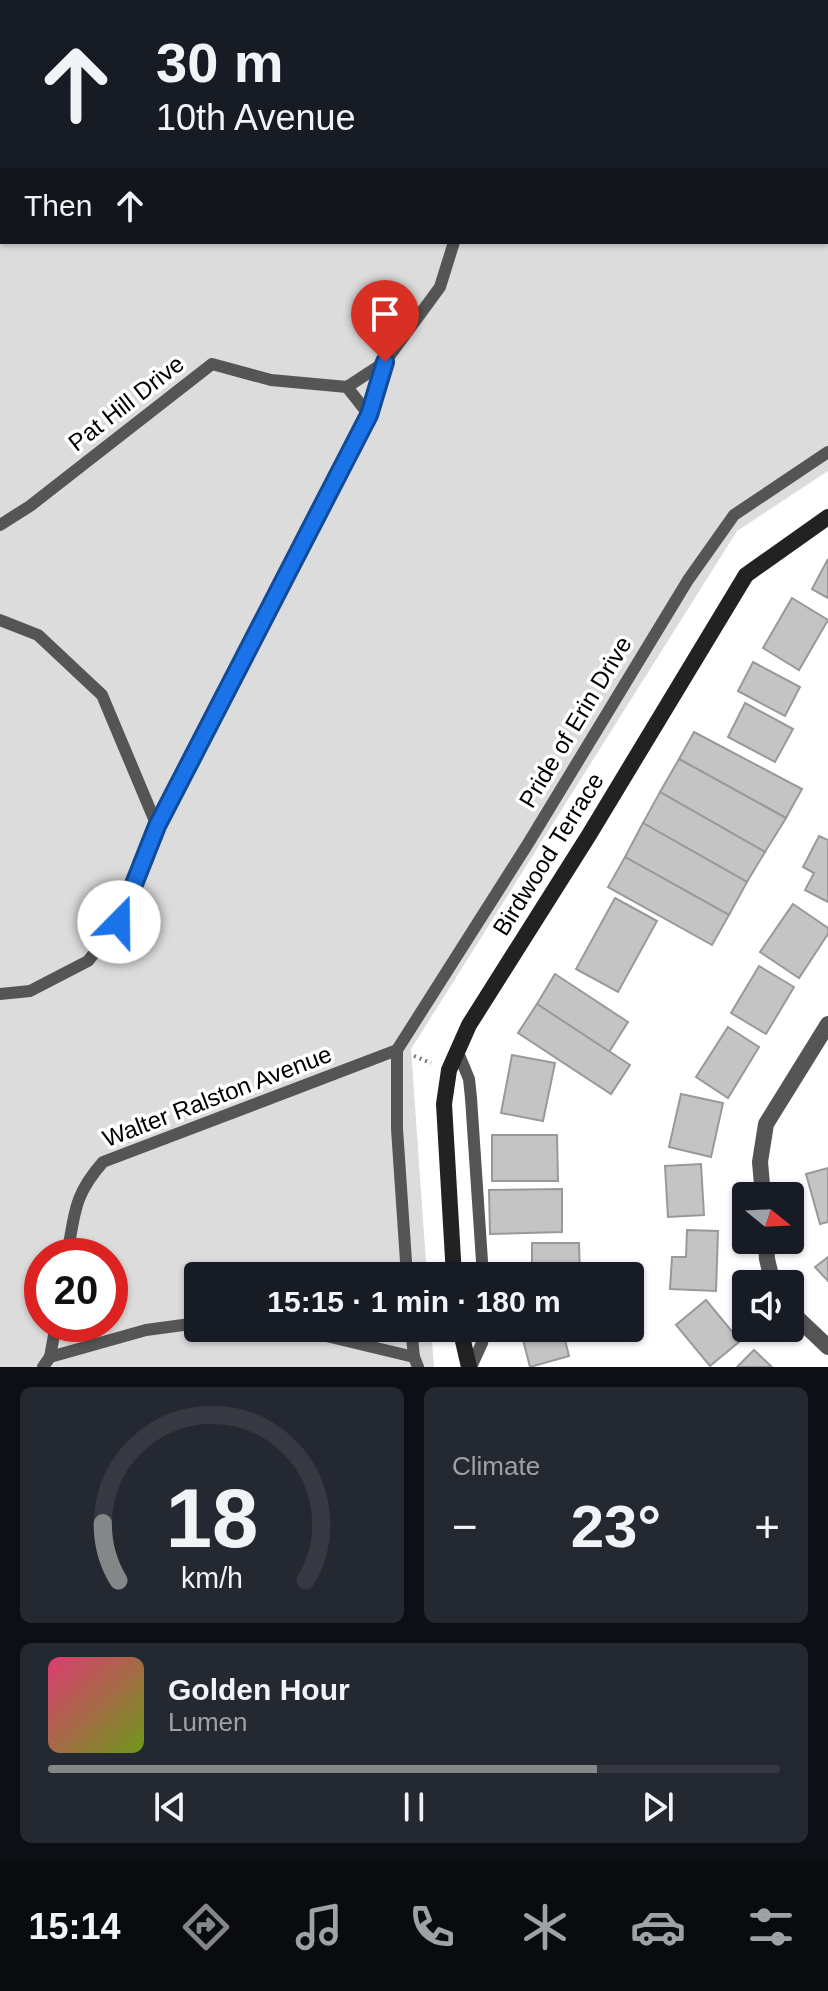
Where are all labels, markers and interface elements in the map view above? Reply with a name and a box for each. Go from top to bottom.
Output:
text: 30 m [156,31,284,94]
icon: ahead [24,32,128,136]
text: 10th Avenue [156,97,356,138]
icon: ahead [108,184,152,228]
text: Then [24,189,92,222]
pin [351,280,419,362]
icon: arrive [363,292,407,336]
street label: Pat Hill Drive [63,350,189,456]
street label: Pride of Erin Drive [513,632,637,812]
street label: Birdwood Terrace [487,768,609,940]
position arrow [77,880,161,964]
street label: Walter Ralston Avenue [99,1040,335,1152]
north arrow [732,1182,804,1254]
map controls [732,1182,804,1342]
speed limit sign: 20 [24,1238,128,1342]
button: sound [732,1270,804,1342]
text: 15:15 · 1 min · 180 m [267,1285,561,1318]
text: Climate [452,1451,540,1481]
text: 18 [166,1472,258,1565]
text: 23° [571,1493,661,1560]
text: − [452,1502,478,1551]
text: + [754,1502,780,1551]
text: km/h [181,1562,243,1594]
text: Golden Hour [168,1673,350,1706]
text: Lumen [168,1707,248,1737]
icon: previous [148,1785,192,1829]
icon: pause [392,1785,436,1829]
icon: next [636,1785,680,1829]
icon: directions [178,1899,234,1955]
icon: music [291,1899,347,1955]
icon: phone [404,1899,460,1955]
icon: climate [517,1899,573,1955]
icon: car [630,1899,686,1955]
icon: filters [743,1899,799,1955]
text: 15:14 [29,1906,121,1947]

